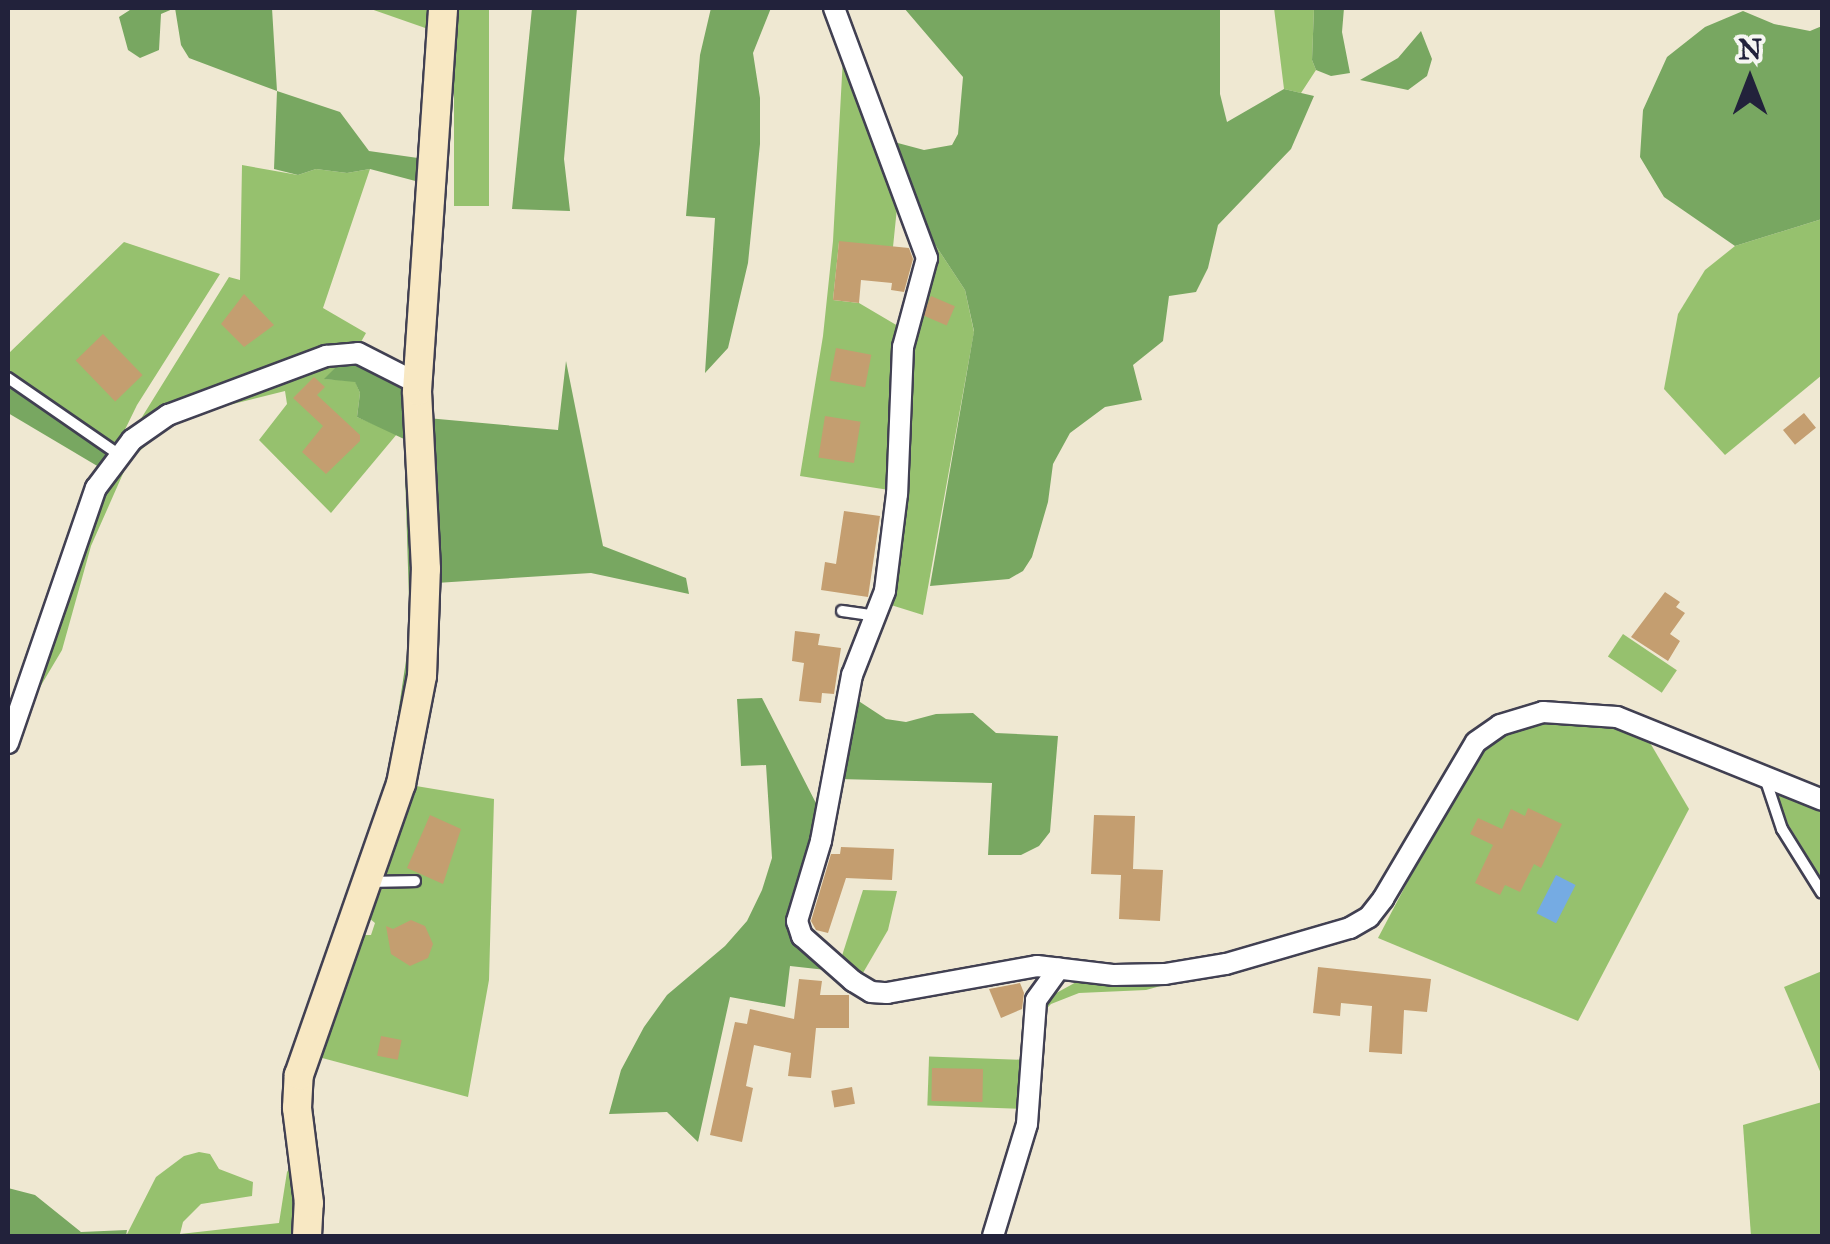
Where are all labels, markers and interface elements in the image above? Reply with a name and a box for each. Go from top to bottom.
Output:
north arrow [1700,30,1800,130]
text: N [1738,32,1762,67]

